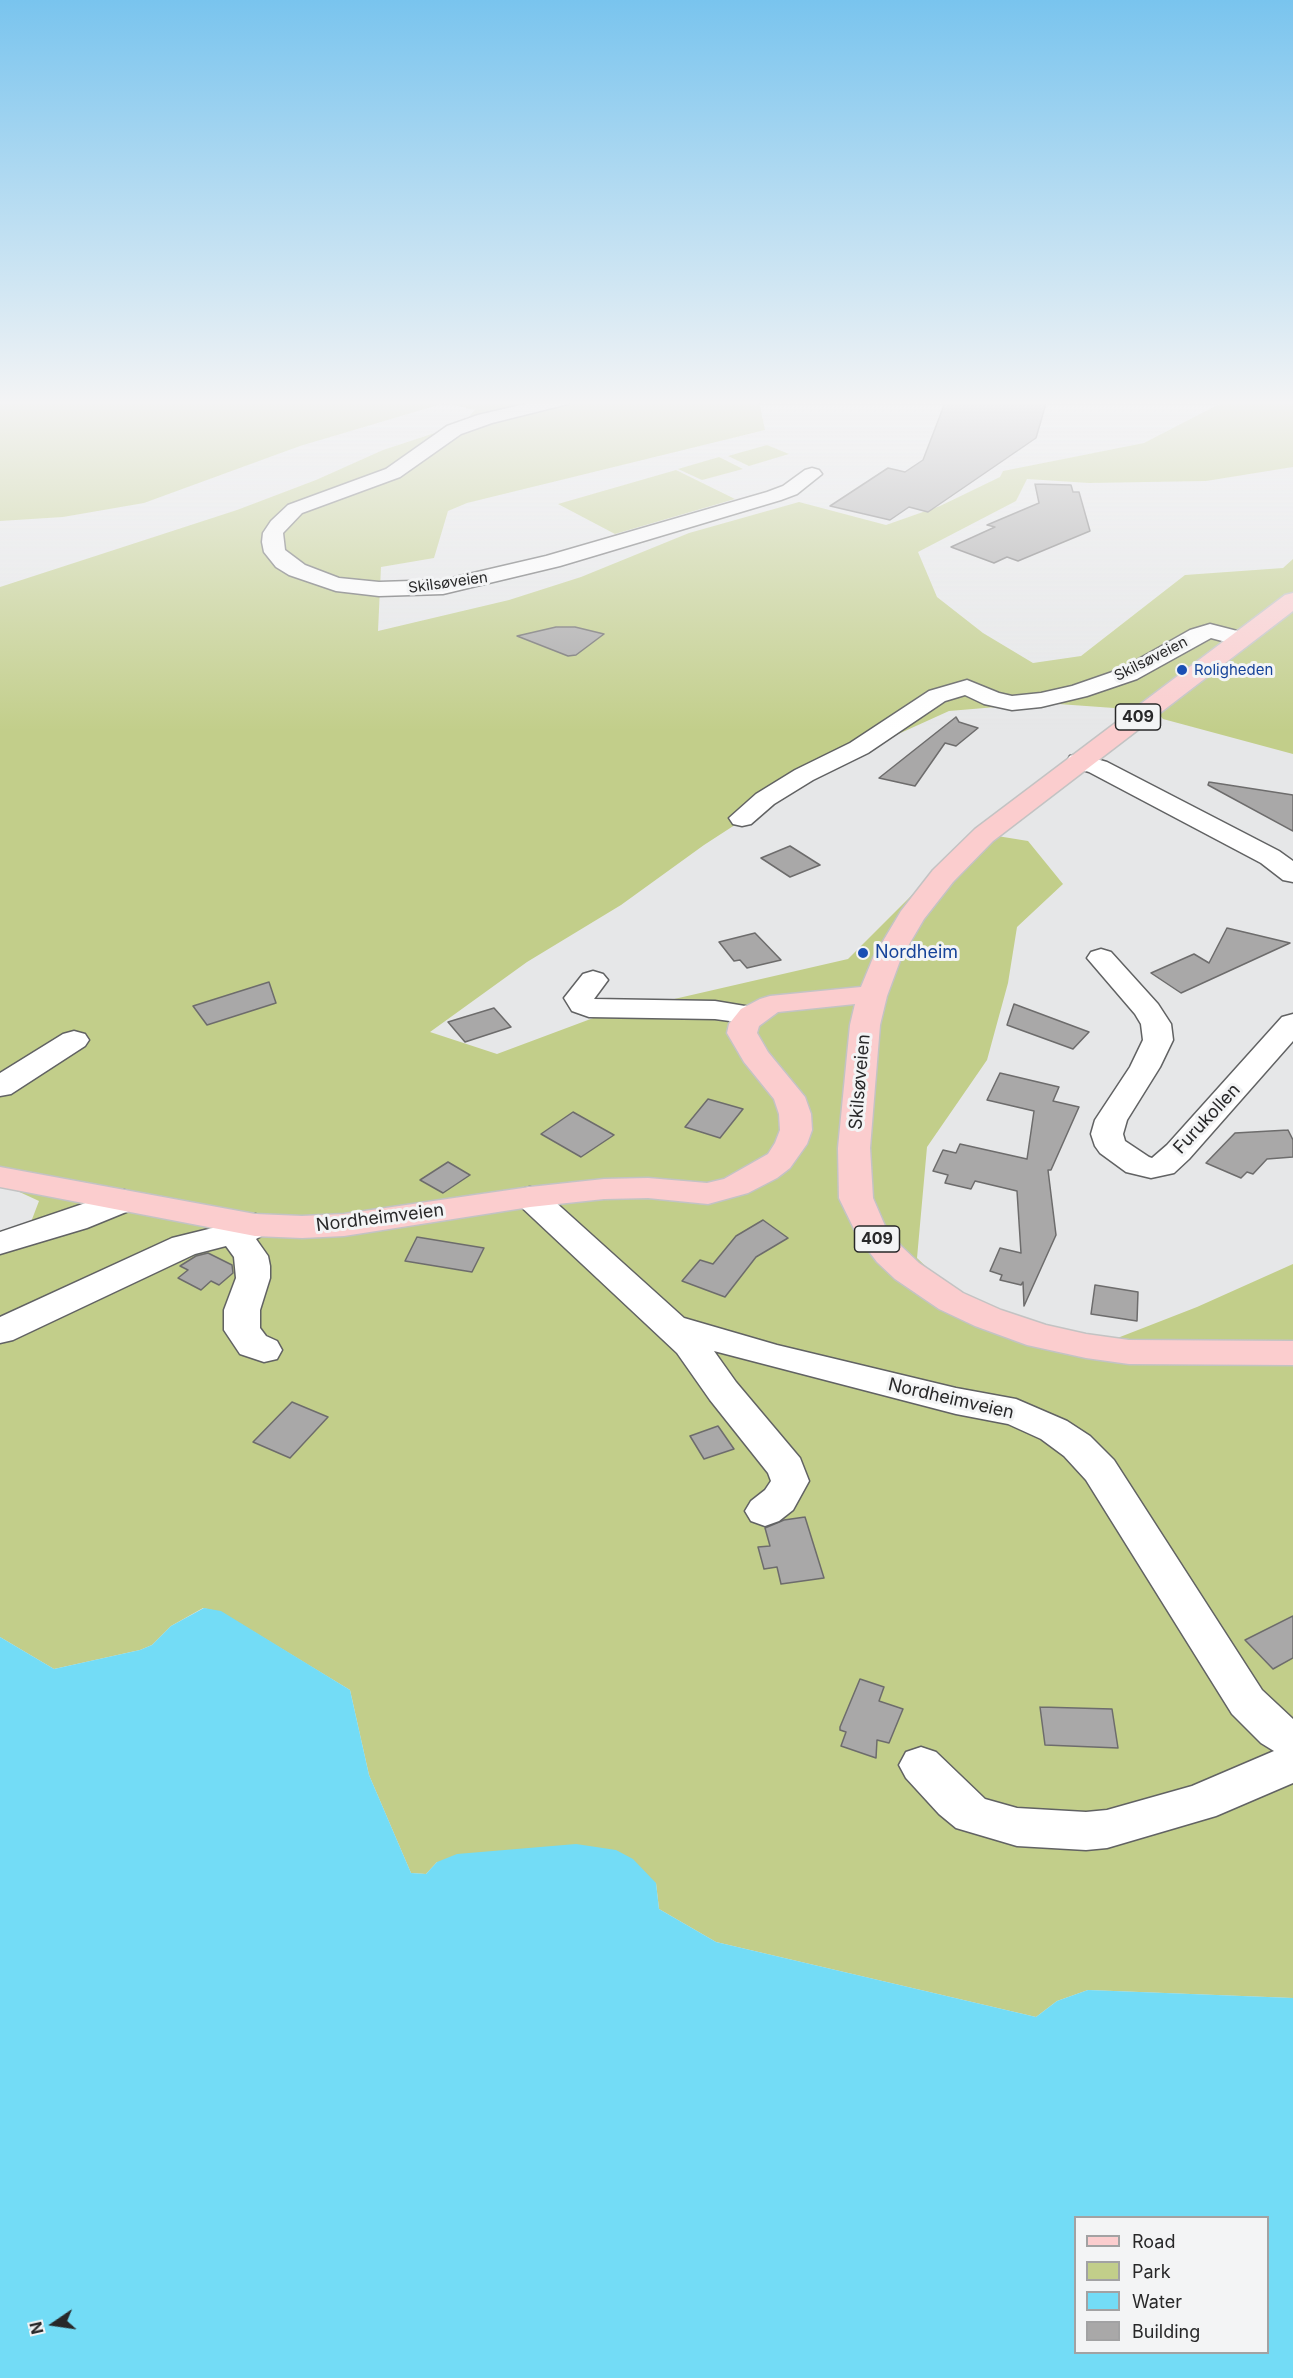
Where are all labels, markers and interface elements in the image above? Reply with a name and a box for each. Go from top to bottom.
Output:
street label: Skilsøveien [407,569,489,597]
street label: Skilsøveien [1111,633,1191,685]
place label: Roligheden [1194,661,1273,679]
marker: Roligheden [1175,663,1189,677]
road number: 409 [1116,704,1160,730]
place label: Nordheim [875,942,958,964]
marker: Nordheim [856,946,870,960]
street label: Skilsøveien [845,1033,875,1131]
street label: Furukollen [1169,1079,1245,1159]
street label: Nordheimveien [315,1199,445,1237]
road number: 409 [854,1226,900,1252]
street label: Nordheimveien [886,1374,1016,1424]
legend [1074,2216,1269,2354]
text: Road [1132,2231,1175,2252]
text: Park [1132,2261,1171,2282]
text: Water [1132,2291,1182,2312]
north arrow [24,2294,84,2354]
text: N [25,2320,48,2336]
text: Building [1132,2321,1200,2342]

